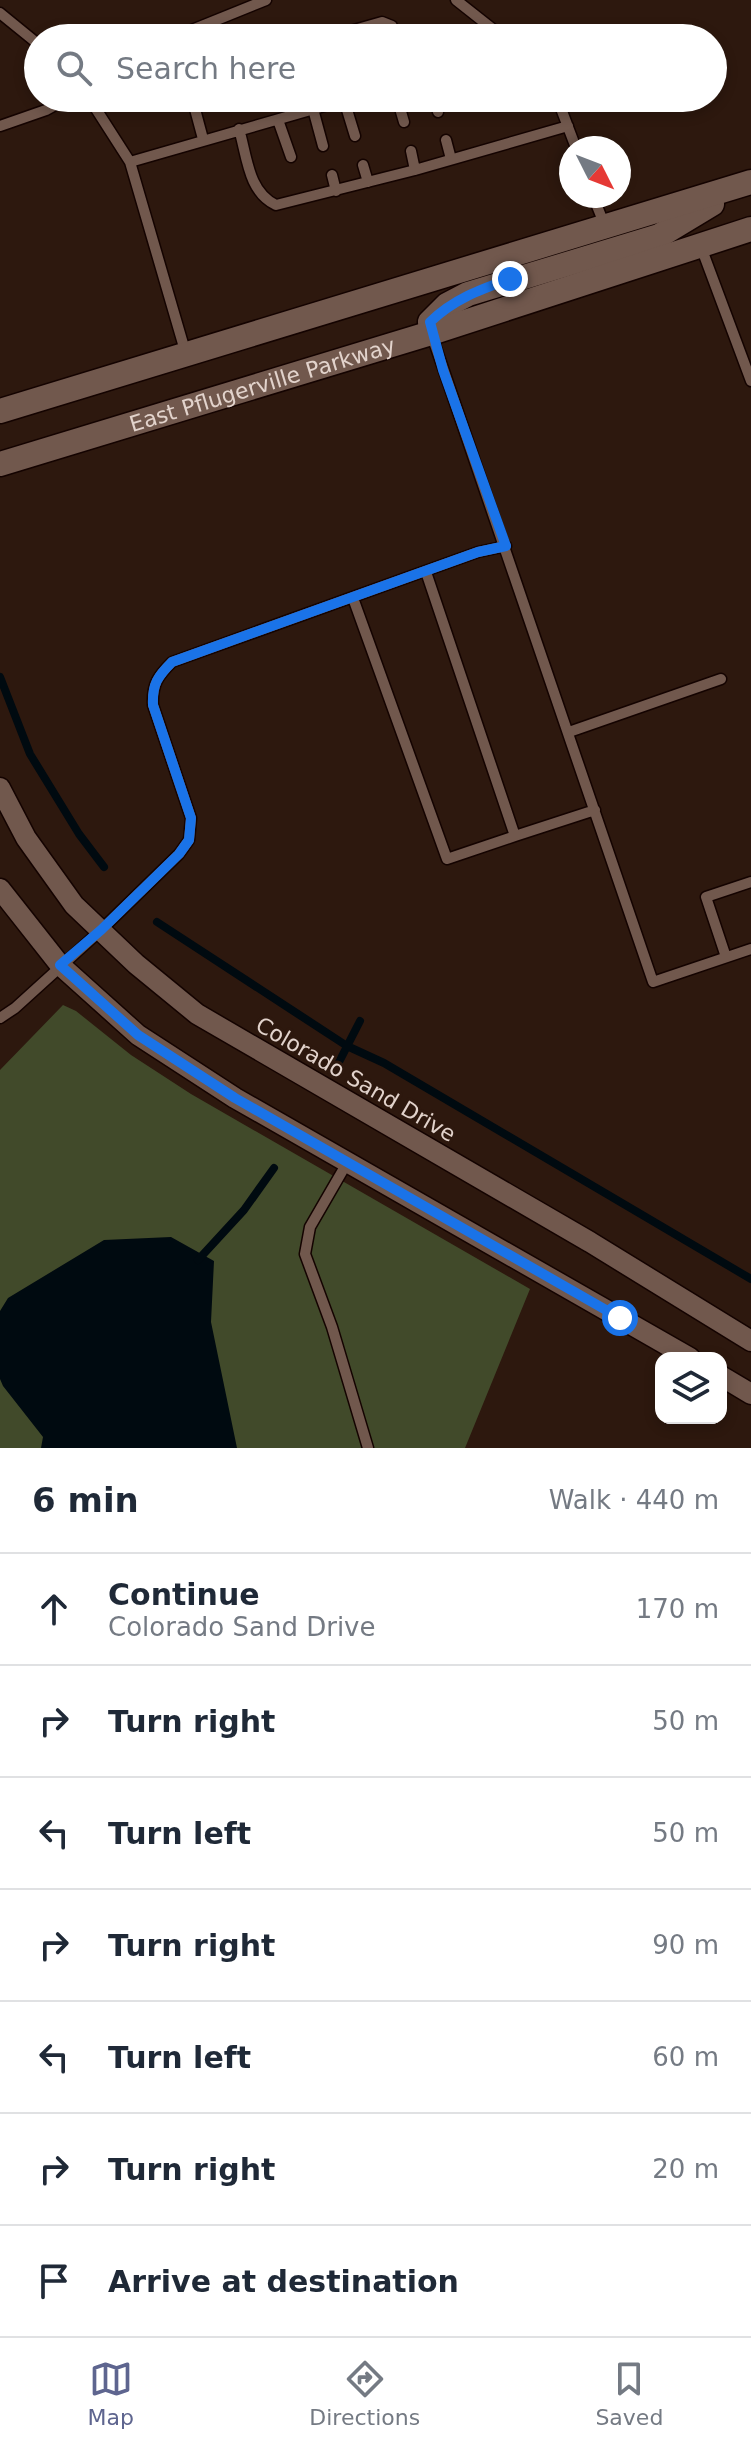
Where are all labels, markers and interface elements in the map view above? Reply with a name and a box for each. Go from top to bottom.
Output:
search box [24,24,727,112]
icon: search [52,46,96,90]
text: Search here [116,51,296,86]
north arrow [559,136,631,208]
route end [492,261,528,297]
street label: East Pflugerville Parkway [127,333,398,437]
street label: Colorado Sand Drive [251,1012,460,1147]
route start [602,1300,638,1336]
map controls [655,1352,727,1424]
button: layers [655,1352,727,1424]
text: 6 min [32,1480,139,1520]
text: Walk · 440 m [549,1485,719,1515]
text: Continue [108,1577,260,1612]
icon: ahead [32,1587,76,1631]
text: 170 m [636,1594,719,1624]
text: Colorado Sand Drive [108,1612,376,1642]
icon: right [32,1699,76,1743]
text: Turn right [108,1704,275,1739]
text: 50 m [652,1706,719,1736]
icon: left [32,1811,76,1855]
text: Turn left [108,1816,251,1851]
text: 50 m [652,1818,719,1848]
icon: right [32,1923,76,1967]
text: Turn right [108,1928,275,1963]
text: 90 m [652,1930,719,1960]
icon: left [32,2035,76,2079]
text: Turn left [108,2040,251,2075]
text: 60 m [652,2042,719,2072]
icon: right [32,2147,76,2191]
text: Turn right [108,2152,275,2187]
text: 20 m [652,2154,719,2184]
icon: arrive [32,2259,76,2303]
text: Arrive at destination [108,2264,459,2299]
tab: Map [88,2357,134,2430]
tab: Directions [309,2357,420,2430]
tab: Saved [595,2357,663,2430]

